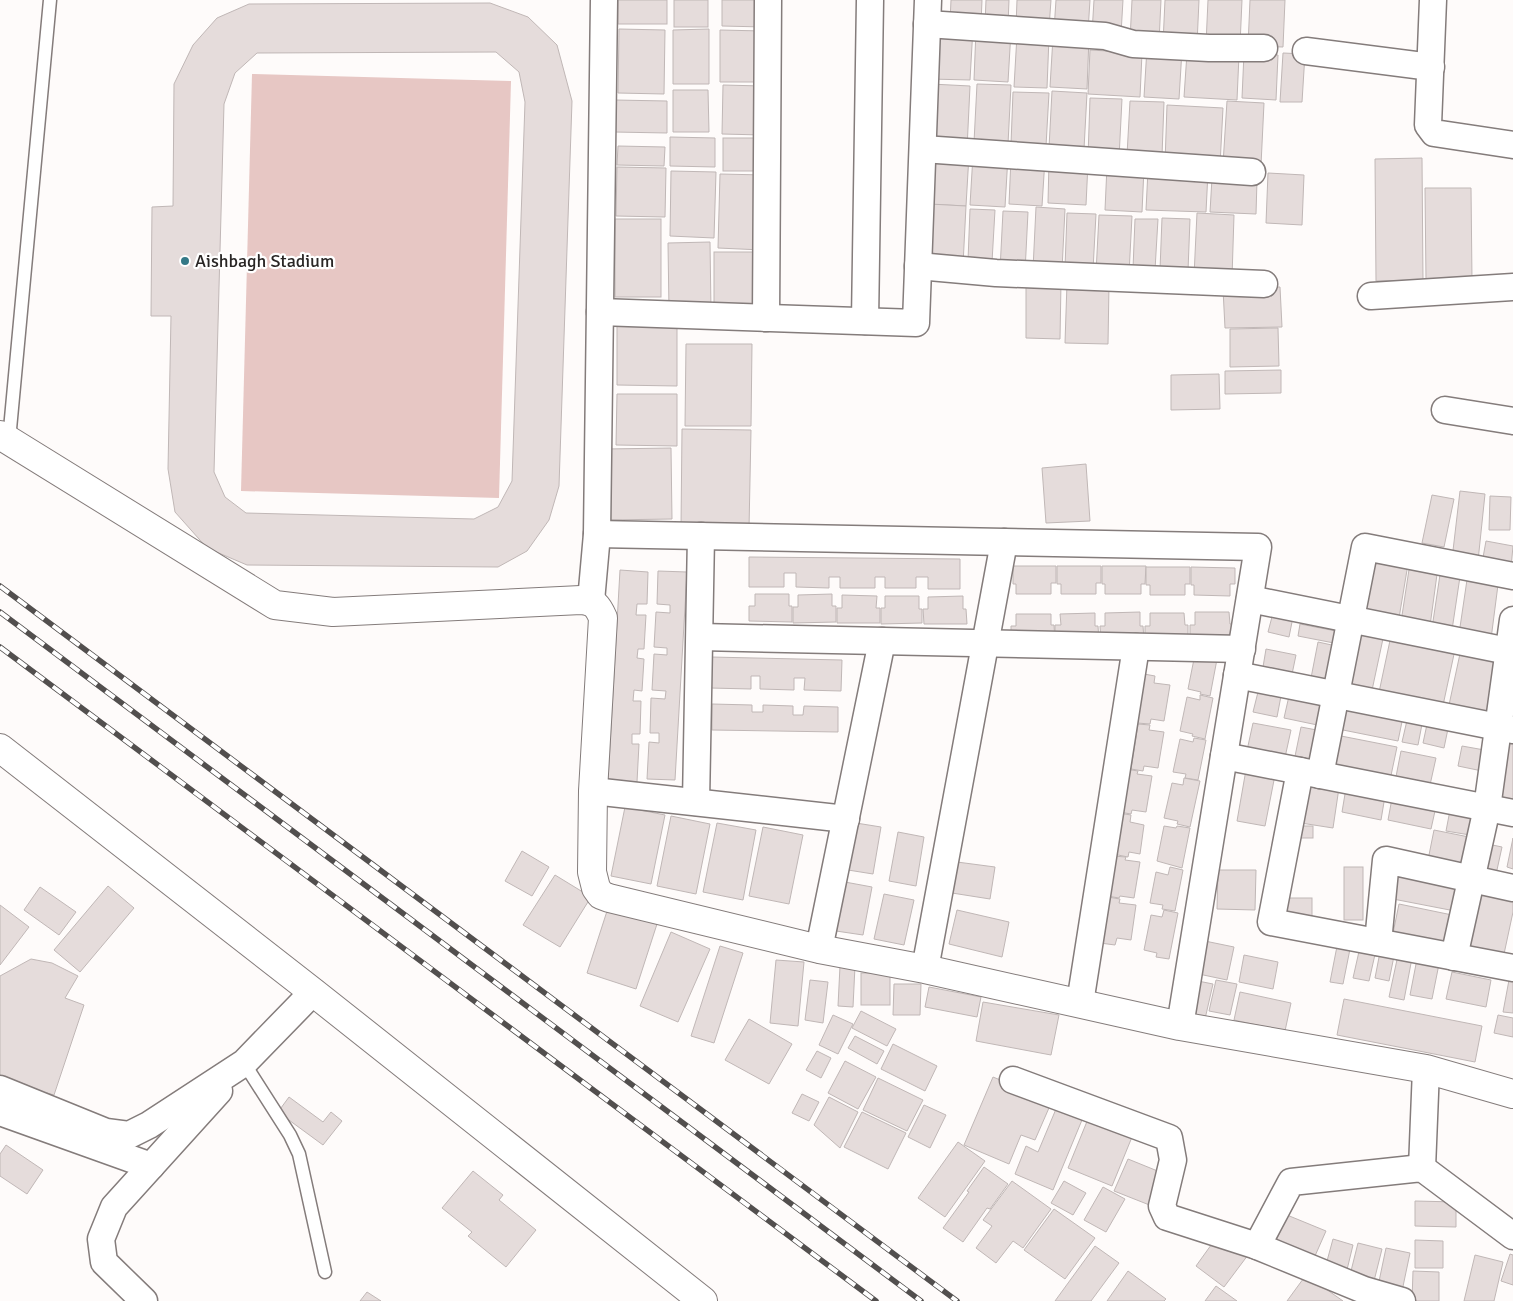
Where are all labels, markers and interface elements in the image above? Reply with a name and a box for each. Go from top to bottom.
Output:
place label: Aishbagh Stadium [195,250,334,272]
marker: Aishbagh Stadium [179,255,191,267]

